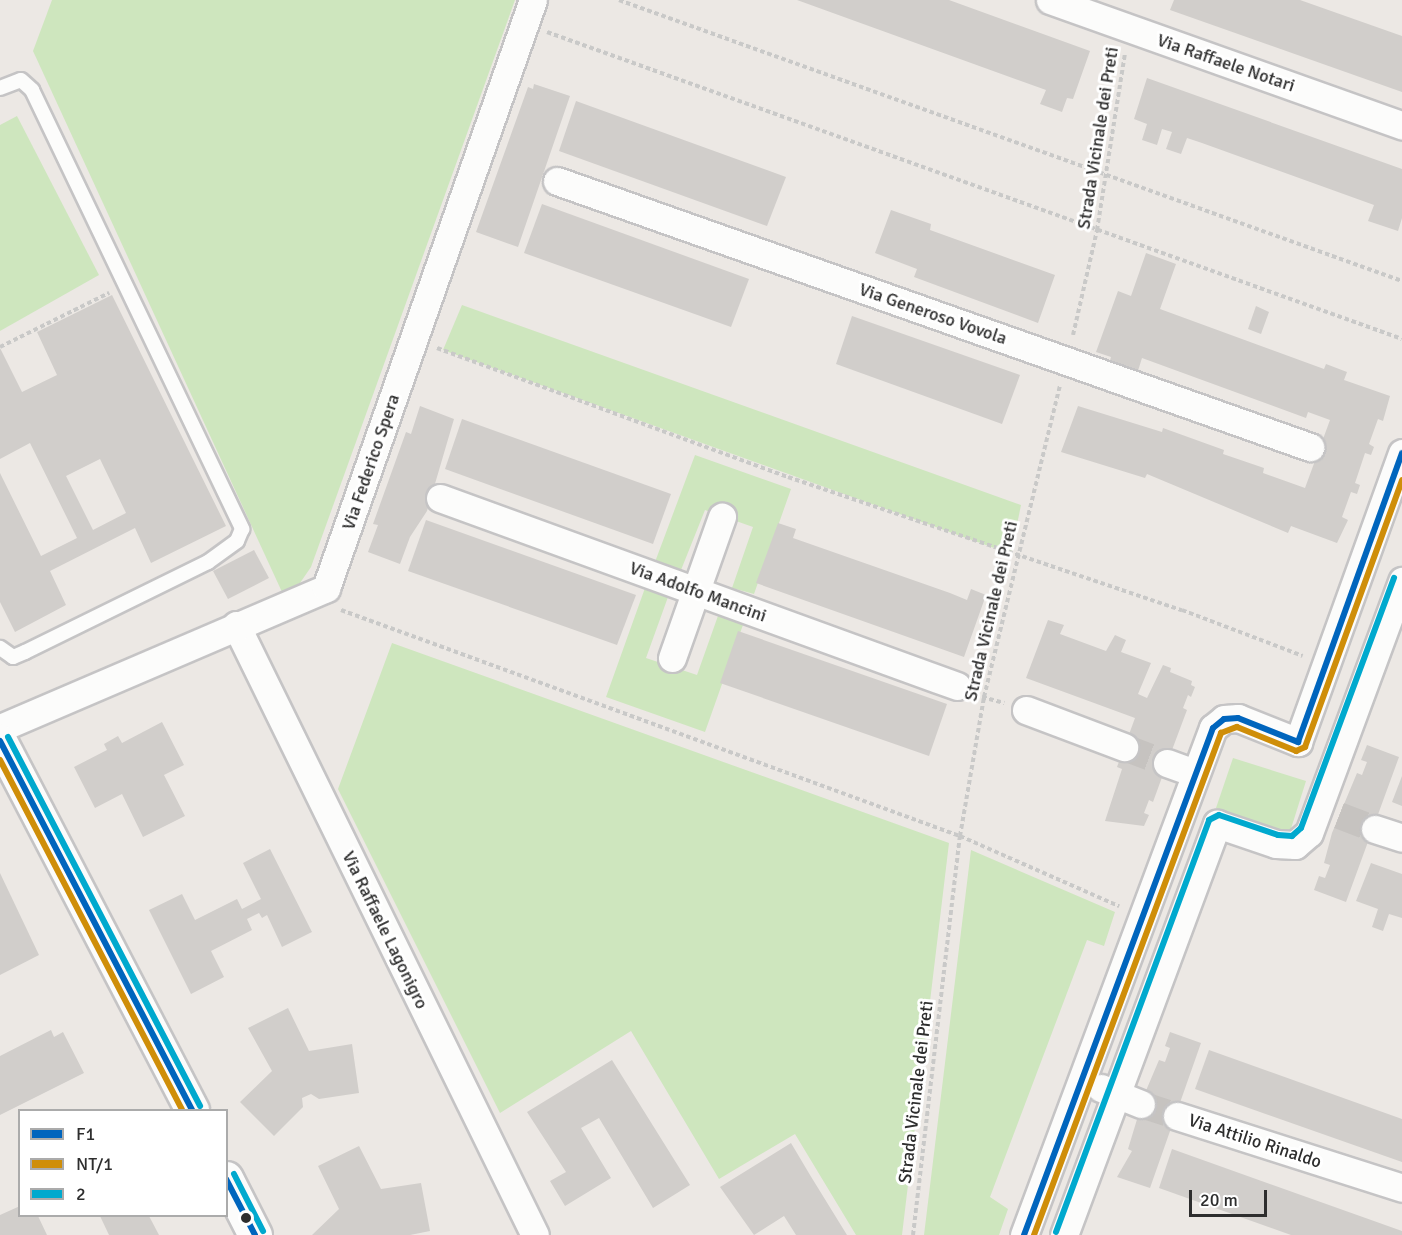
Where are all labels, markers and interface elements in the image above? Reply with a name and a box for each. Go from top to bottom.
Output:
street label: Via Raffaele Notari [1154,29,1298,97]
street label: Strada Vicinale dei Preti [1073,45,1123,231]
street label: Via Generoso Vovola [856,279,1010,349]
street label: Via Federico Spera [338,391,404,533]
street label: Strada Vicinale dei Preti [960,519,1022,703]
street label: Via Adolfo Mancini [627,557,769,627]
street label: Via Raffaele Lagonigro [337,848,433,1012]
street label: Strada Vicinale dei Preti [894,999,938,1185]
legend [18,1109,228,1217]
street label: Via Attilio Rinaldo [1186,1109,1324,1173]
text: F1 [76,1123,95,1145]
text: NT/1 [76,1153,113,1175]
scale bar [1192,1178,1270,1216]
text: 2 [76,1183,86,1205]
text: 20 m [1200,1189,1238,1211]
unlabelled marker [240,1212,252,1224]

